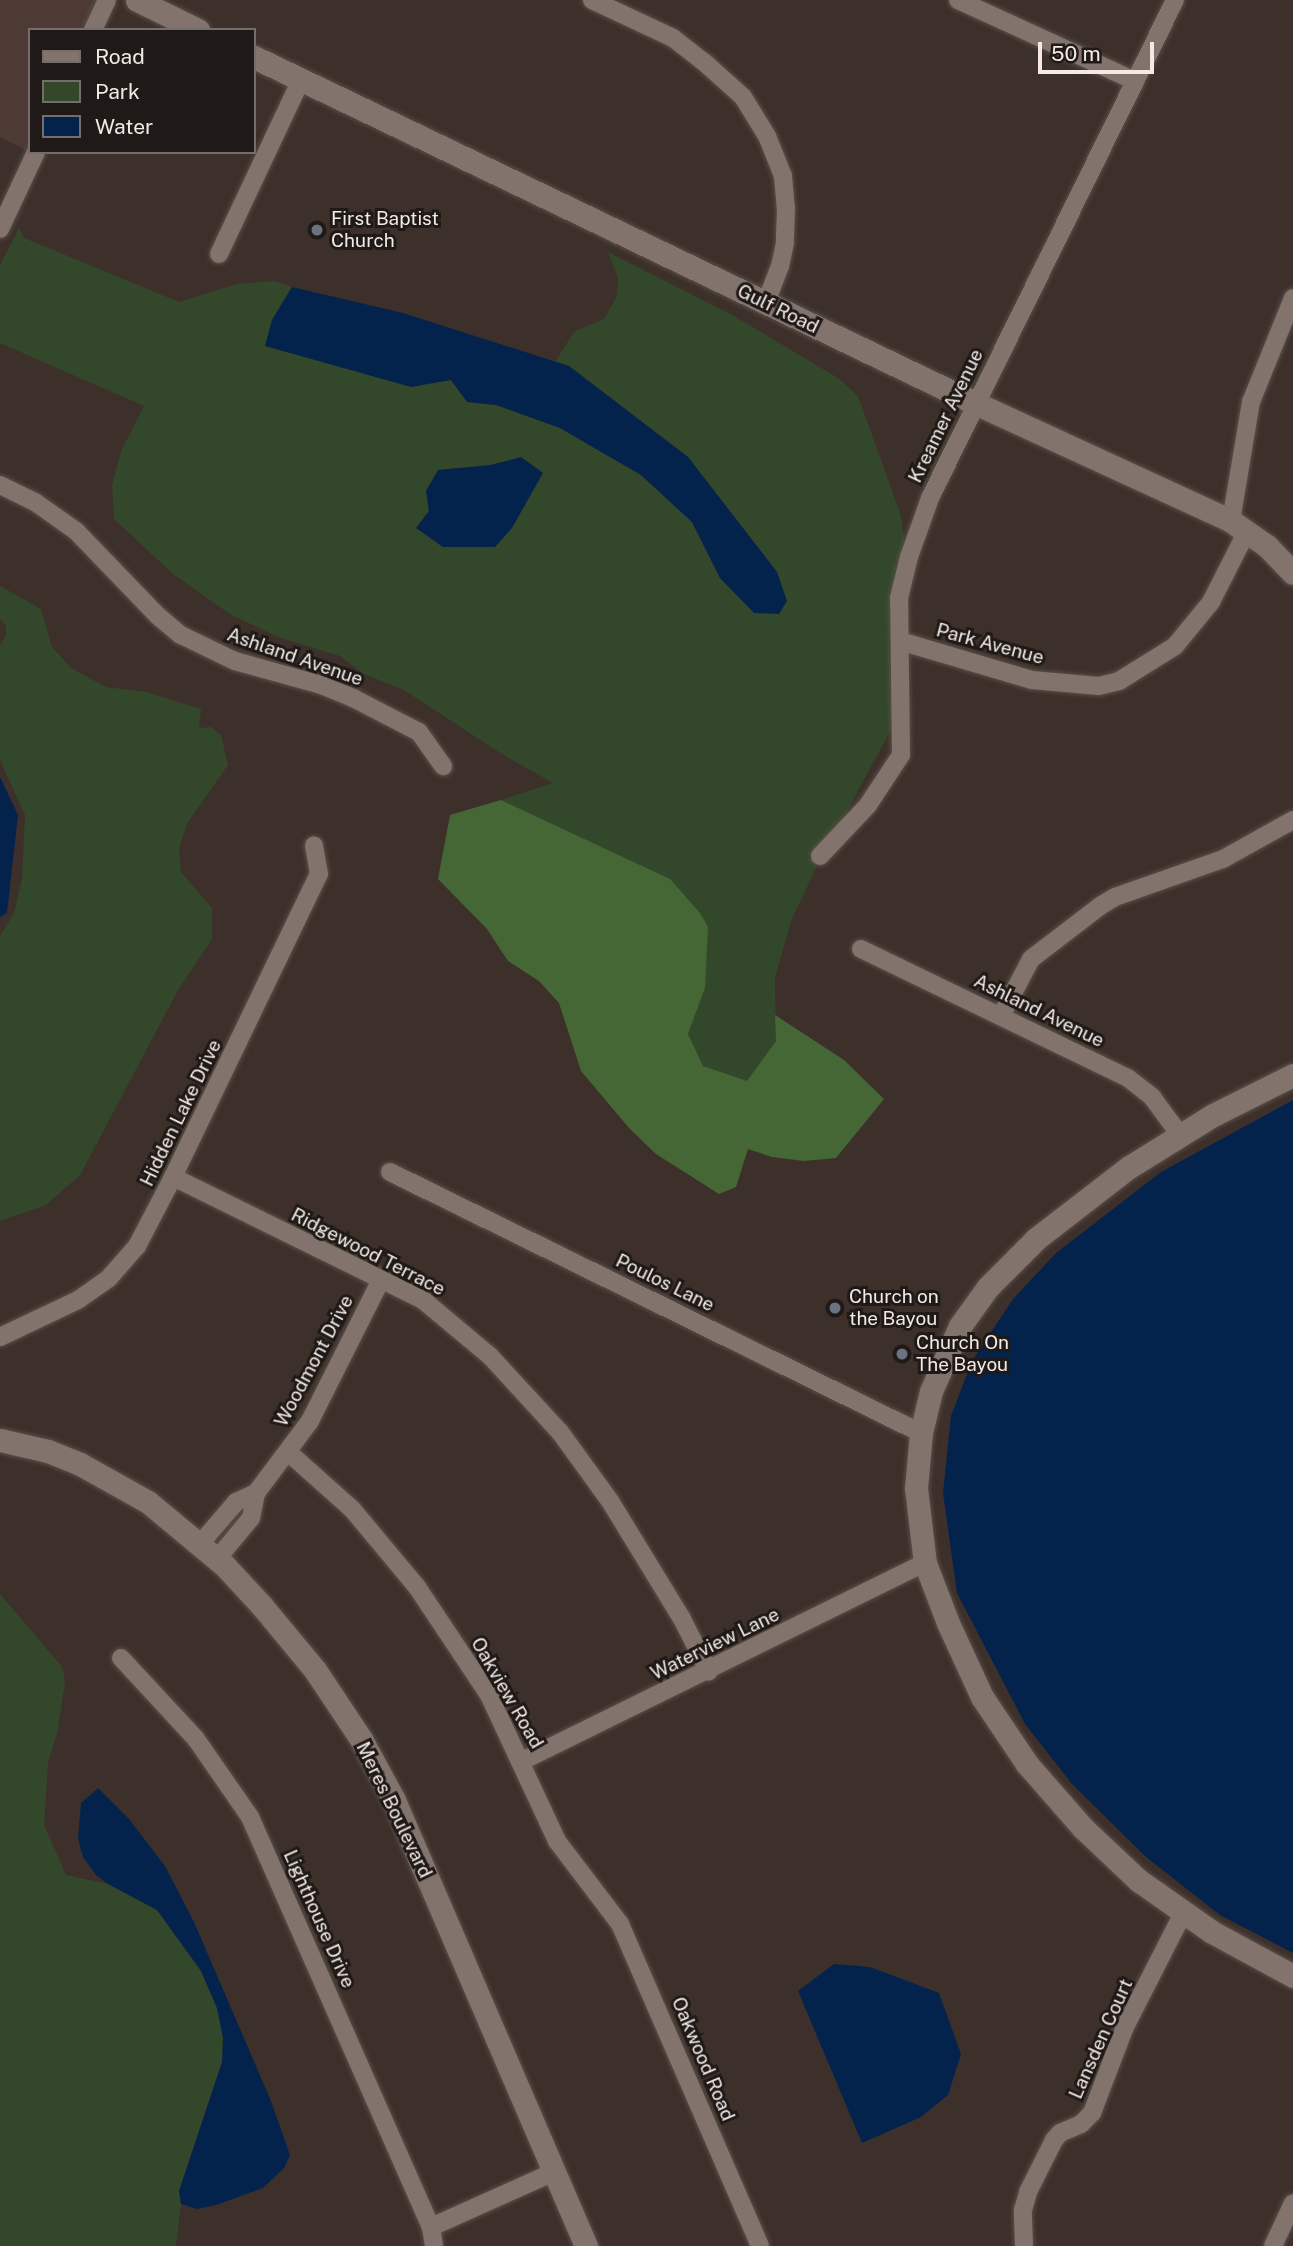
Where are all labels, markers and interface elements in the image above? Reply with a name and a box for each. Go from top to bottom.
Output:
legend [28,28,256,154]
scale bar [1041,28,1156,72]
text: 50 m [1051,41,1101,66]
text: Road [95,44,145,69]
text: Park [95,79,140,104]
text: Water [95,114,153,139]
place label: First Baptist Church [331,208,439,252]
marker: First Baptist Church [309,222,325,238]
street label: Gulf Road [734,280,822,338]
street label: Kreamer Avenue [904,345,988,487]
street label: Park Avenue [934,619,1046,669]
street label: Ashland Avenue [224,623,366,691]
street label: Ashland Avenue [970,970,1108,1052]
street label: Hidden Lake Drive [136,1036,226,1190]
street label: Ridgewood Terrace [287,1203,449,1301]
street label: Poulos Lane [612,1249,718,1317]
place label: Church on the Bayou [849,1286,939,1330]
street label: Woodmont Drive [270,1291,358,1431]
marker: Church on the Bayou [827,1300,843,1316]
place label: Church On The Bayou [916,1332,1009,1376]
marker: Church On The Bayou [894,1346,910,1362]
street label: Waterview Lane [647,1603,783,1685]
street label: Oakview Road [466,1633,548,1753]
street label: Meres Boulevard [351,1738,437,1882]
street label: Lighthouse Drive [278,1847,360,1991]
street label: Lansden Court [1064,1976,1138,2102]
street label: Oakwood Road [667,1994,739,2124]

